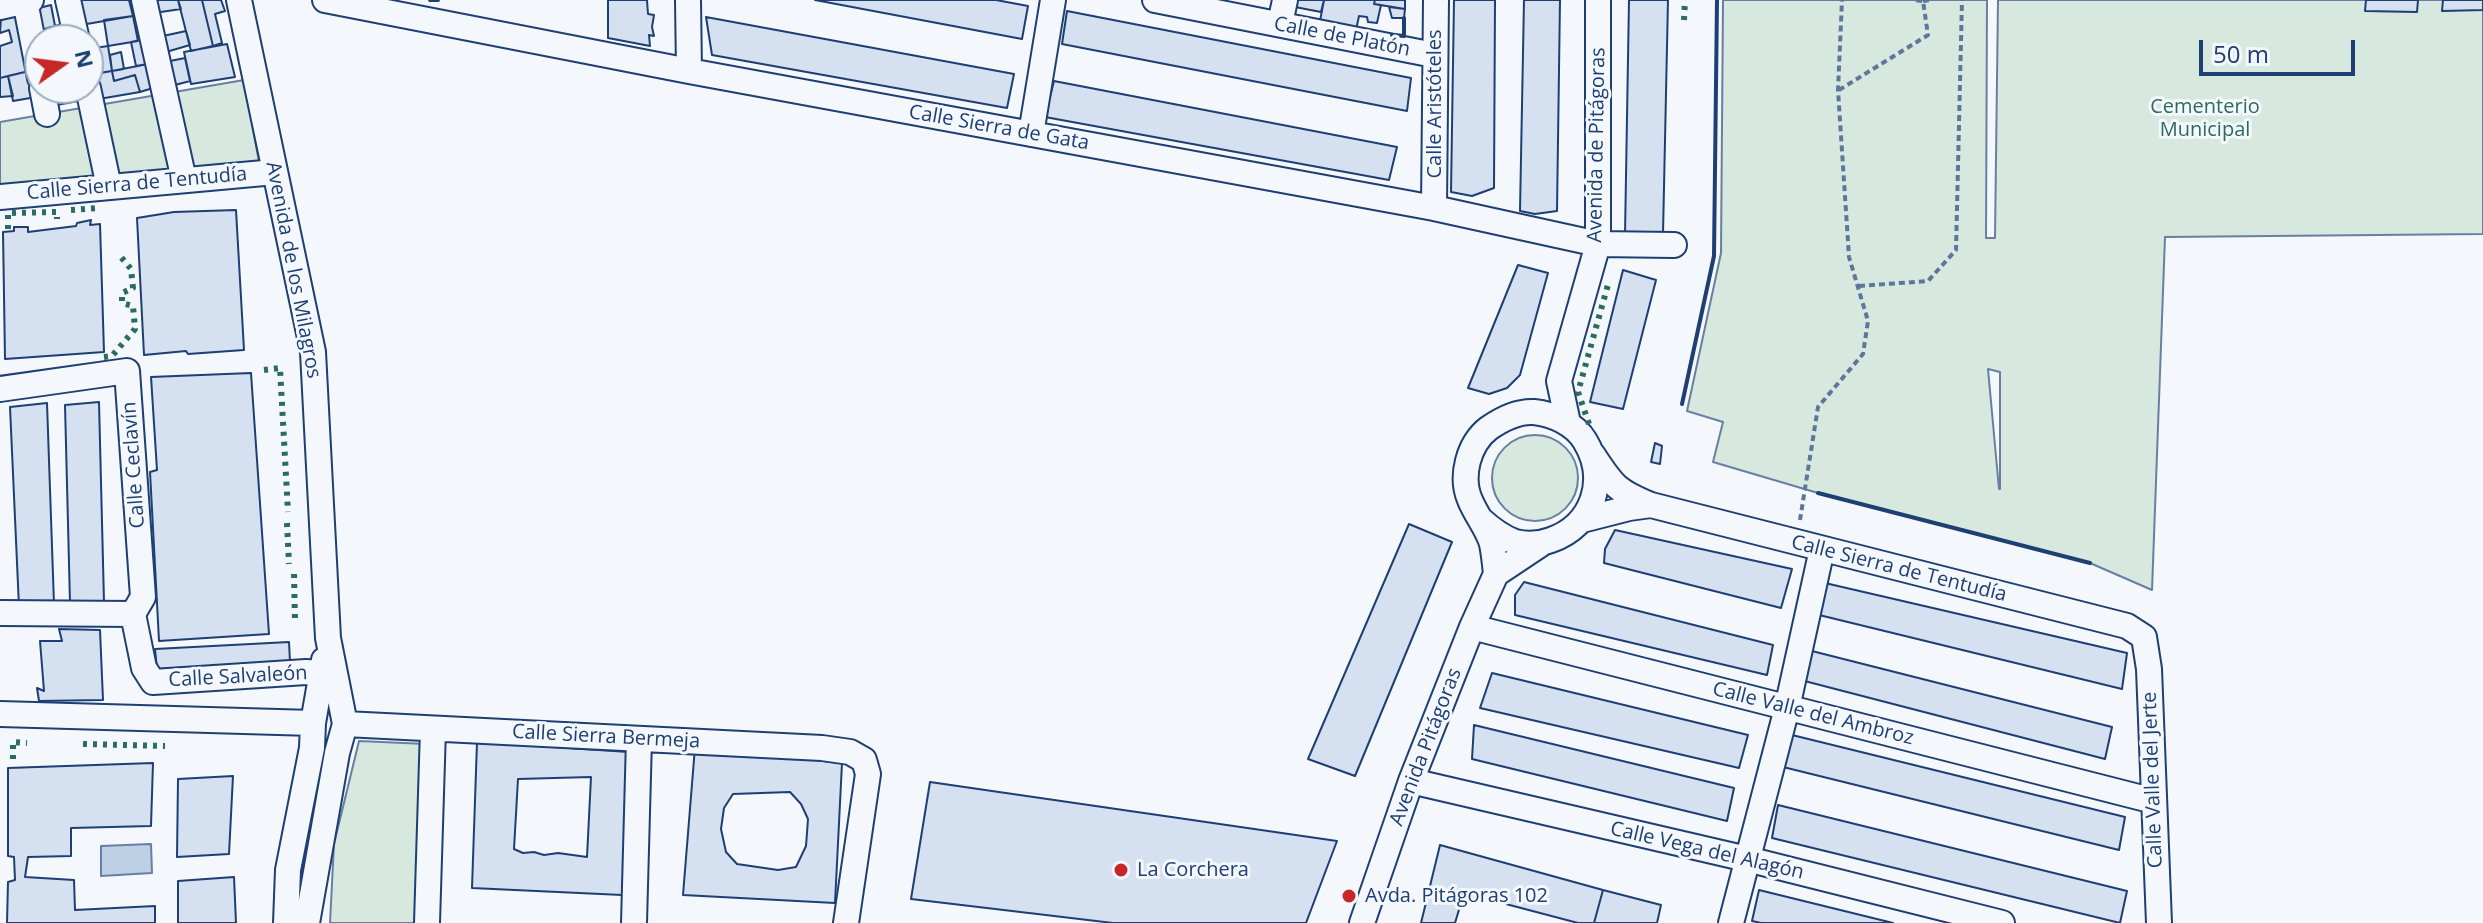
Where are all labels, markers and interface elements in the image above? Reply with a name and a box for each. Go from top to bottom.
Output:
street label: Calle de Platón [1272,12,1412,62]
north arrow [24,24,104,104]
scale bar [2203,24,2359,74]
street label: Calle Aristóteles [1423,30,1447,178]
text: 50 m [2213,37,2269,70]
text: N [69,46,102,71]
street label: Avenida de Pitágoras [1583,47,1611,243]
park label: Cementerio Municipal [2150,95,2260,142]
street label: Calle Sierra de Gata [907,100,1091,156]
street label: Avenida de los Milagros [260,160,326,380]
street label: Calle Sierra de Tentudía [26,162,248,206]
street label: Calle Ceclavín [118,401,150,529]
street label: Calle Sierra de Tentudía [1789,531,2009,607]
street label: Calle Salvaleón [168,661,308,693]
street label: Avenida Pitágoras [1385,665,1467,829]
street label: Calle Valle del Ambroz [1710,677,1916,751]
street label: Calle Valle del Jerte [2138,691,2168,869]
street label: Calle Sierra Bermeja [511,720,701,754]
street label: Calle Vega del Alagón [1608,817,1806,885]
place label: La Corchera [1137,858,1249,882]
marker: La Corchera [1112,861,1130,879]
place label: Avda. Pitágoras 102 [1365,884,1548,908]
marker: Avda. Pitágoras 102 [1340,887,1358,905]

